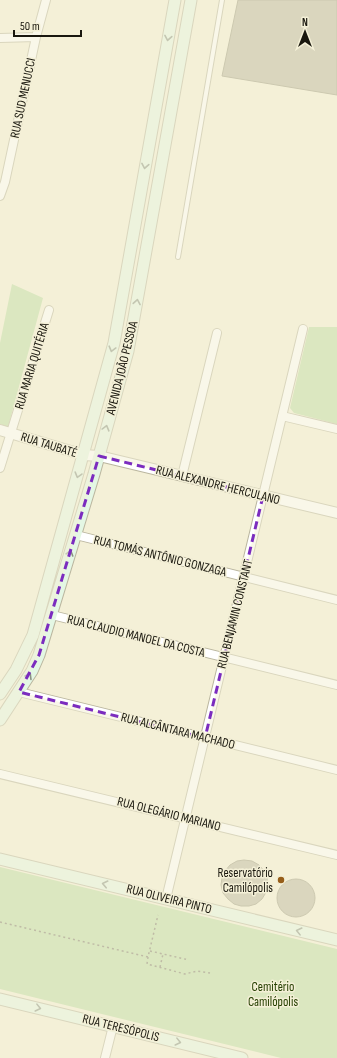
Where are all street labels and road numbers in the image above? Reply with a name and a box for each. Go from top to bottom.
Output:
street label: RUA SUD MENUCCI [7,56,39,140]
street label: AVENIDA JOÃO PESSOA [102,319,141,418]
street label: RUA MARIA QUITÉRIA [11,320,53,411]
street label: RUA TAUBATÉ [19,429,79,461]
street label: RUA ALEXANDRE HERCULANO [154,462,282,508]
street label: RUA TOMÁS ANTÔNIO GONZAGA [92,532,228,580]
street label: RUA BENJAMIN CONSTANT [214,558,256,670]
street label: RUA CLAUDIO MANOEL DA COSTA [66,611,207,661]
street label: RUA ALCÂNTARA MACHADO [119,709,237,753]
street label: RUA OLEGÁRIO MARIANO [116,793,222,835]
street label: RUA OLIVEIRA PINTO [125,881,213,917]
street label: RUA TERESÓPOLIS [81,1011,162,1045]

